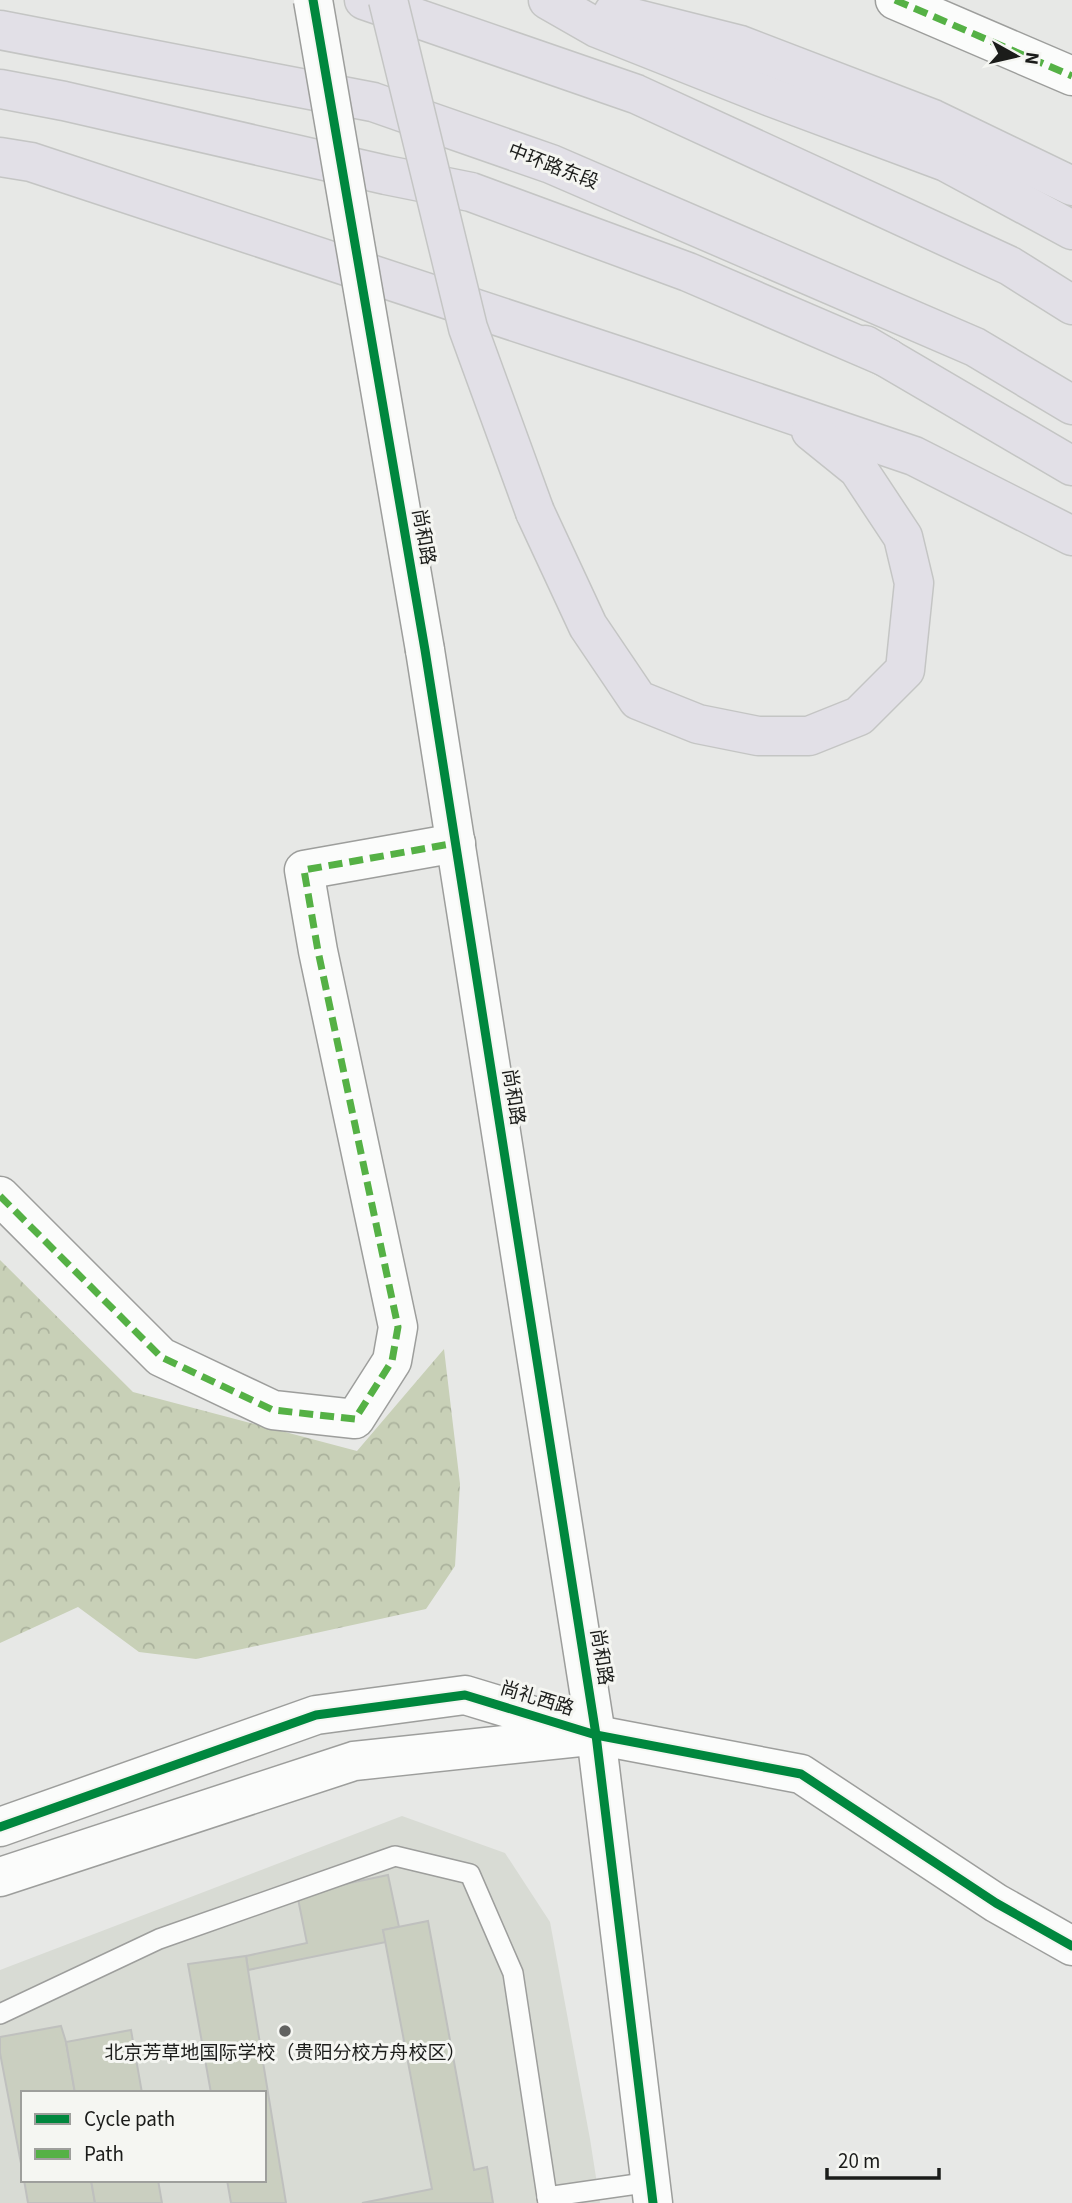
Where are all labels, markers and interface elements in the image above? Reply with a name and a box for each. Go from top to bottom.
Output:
north arrow [981,21,1051,91]
text: N [1017,50,1046,66]
street label: 中环路东段 [504,137,602,197]
street label: 尚和路 [405,507,441,567]
street label: 尚和路 [495,1067,531,1127]
street label: 尚和路 [583,1627,619,1687]
street label: 尚礼西路 [497,1675,577,1723]
marker: 北京芳草地国际学校（贵阳分校方舟校区） [277,2023,293,2039]
place label: 北京芳草地国际学校（贵阳分校方舟校区） [104,2040,466,2067]
legend [21,2091,266,2182]
text: Cycle path [84,2104,175,2134]
scale bar [827,2136,939,2180]
text: Path [84,2139,124,2169]
text: 20 m [838,2146,880,2176]

